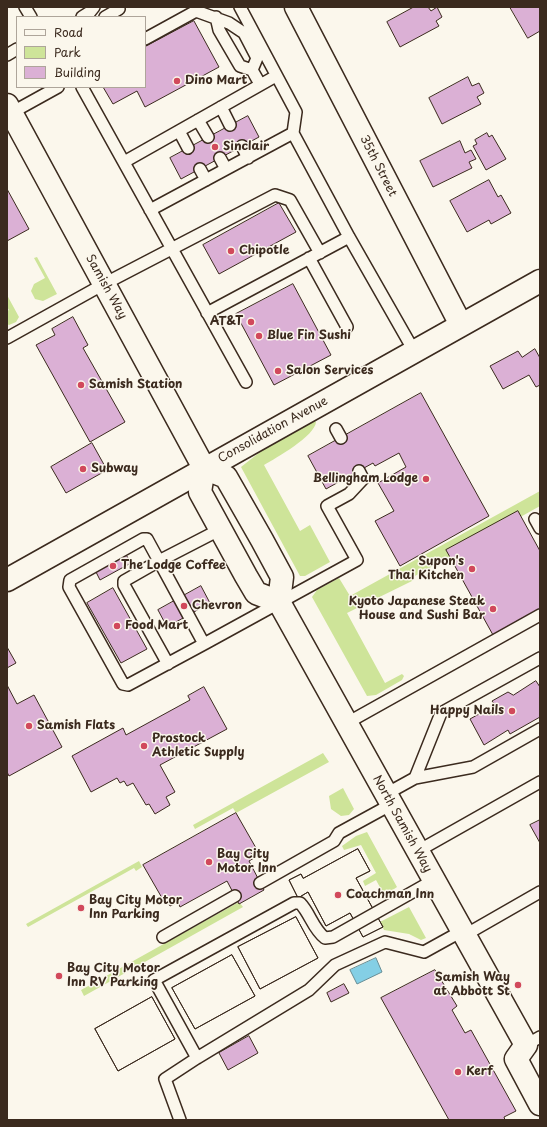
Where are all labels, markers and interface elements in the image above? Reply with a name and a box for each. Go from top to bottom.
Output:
legend [16,16,146,88]
text: Road [54,23,83,41]
text: Park [54,43,81,61]
text: Building [54,63,101,81]
place label: Dino Mart [185,74,247,88]
marker: Dino Mart [172,76,182,86]
street label: 35th Street [356,133,400,199]
place label: Sinclair [223,140,269,154]
marker: Sinclair [210,142,220,152]
place label: Chipotle [239,244,289,258]
marker: Chipotle [226,246,236,256]
street label: Samish Way [82,252,130,322]
place label: AT&T [210,315,243,329]
marker: AT&T [246,317,256,327]
place label: Blue Fin Sushi [267,329,351,343]
marker: Blue Fin Sushi [254,331,264,341]
place label: Salon Services [286,364,373,378]
marker: Salon Services [273,366,283,376]
place label: Samish Station [89,378,182,392]
marker: Samish Station [76,380,86,390]
street label: Consolidation Avenue [216,394,330,466]
place label: Subway [91,462,138,476]
marker: Subway [78,464,88,474]
place label: Bellingham Lodge [313,472,418,486]
marker: Bellingham Lodge [421,474,431,484]
place label: Supon's Thai Kitchen [388,555,464,583]
place label: The Lodge Coffee [121,559,226,573]
marker: The Lodge Coffee [108,561,118,571]
marker: Supon's Thai Kitchen [467,564,477,574]
place label: Kyoto Japanese Steak House and Sushi Bar [348,595,485,623]
place label: Chevron [192,599,242,613]
marker: Chevron [179,601,189,611]
marker: Kyoto Japanese Steak House and Sushi Bar [488,604,498,614]
place label: Food Mart [125,619,188,633]
marker: Food Mart [112,621,122,631]
place label: Happy Nails [430,704,504,718]
marker: Happy Nails [507,706,517,716]
place label: Samish Flats [37,719,115,733]
marker: Samish Flats [24,721,34,731]
place label: Prostock Athletic Supply [152,732,244,760]
marker: Prostock Athletic Supply [139,741,149,751]
street label: North Samish Way [369,773,435,875]
place label: Bay City Motor Inn [217,848,276,876]
marker: Bay City Motor Inn [204,857,214,867]
place label: Coachman Inn [346,888,434,902]
marker: Coachman Inn [333,890,343,900]
place label: Bay City Motor Inn Parking [89,894,182,922]
marker: Bay City Motor Inn Parking [76,903,86,913]
place label: Bay City Motor Inn RV Parking [67,962,160,990]
marker: Bay City Motor Inn RV Parking [54,971,64,981]
place label: Samish Way at Abbott St [433,971,510,999]
marker: Samish Way at Abbott St [513,980,523,990]
place label: Kerf [466,1065,493,1079]
marker: Kerf [453,1067,463,1077]

